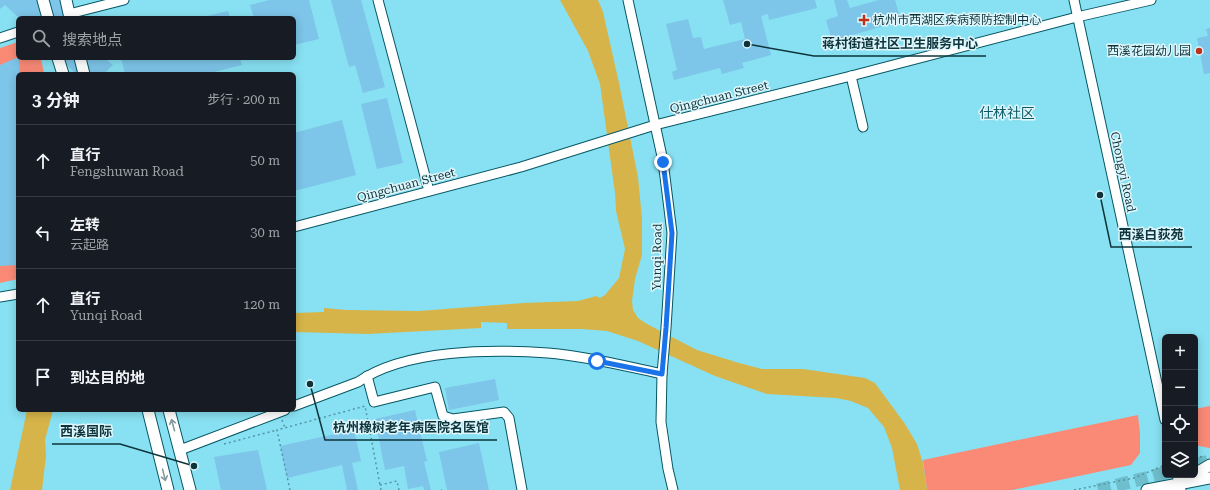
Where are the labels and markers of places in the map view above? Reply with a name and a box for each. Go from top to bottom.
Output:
place label: 杭州市西湖区疾病预防控制中心 [873,13,1041,27]
marker: 杭州市西湖区疾病预防控制中心 [858,14,870,26]
callout: 蒋村街道社区卫生服务中心 [814,31,986,56]
place label: 西溪花园幼儿园 [1107,44,1191,58]
marker: 西溪花园幼儿园 [1194,46,1204,56]
callout: 西溪白荻苑 [1111,222,1192,247]
callout: 杭州橡树老年病医院名医馆 [325,415,497,440]
callout: 西溪国际 [52,419,120,444]

